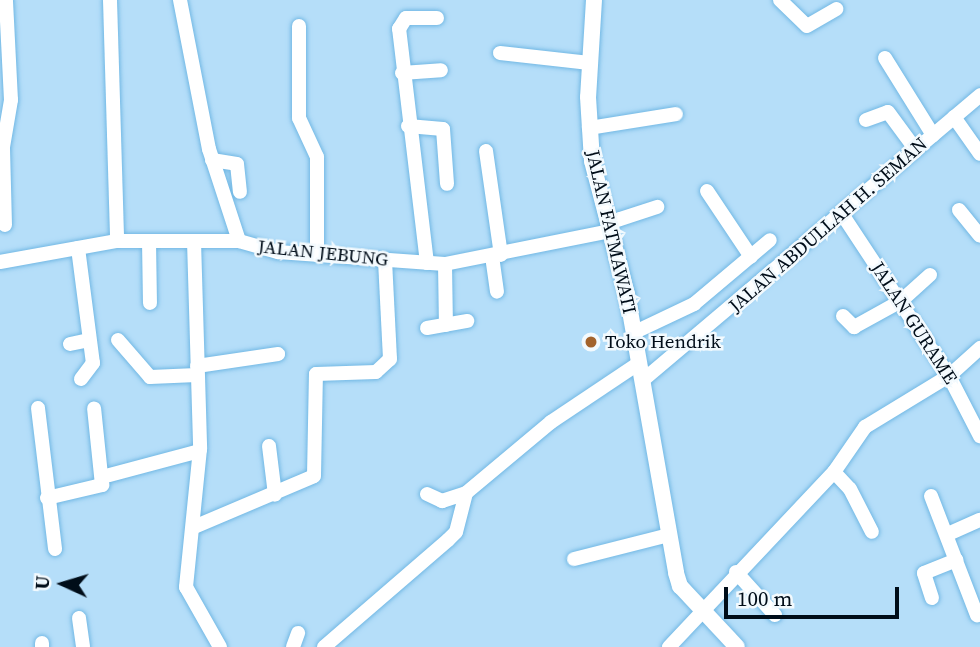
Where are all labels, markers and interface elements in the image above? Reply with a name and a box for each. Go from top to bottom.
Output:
street label: JALAN ABDULLAH H. SEMAN [724,133,932,317]
street label: JALAN FATMAWATI [581,148,641,316]
street label: JALAN JEBUNG [257,235,389,271]
street label: JALAN GURAME [866,258,962,388]
place label: Toko Hendrik [605,331,721,353]
marker: Toko Hendrik [583,334,599,350]
north arrow [28,549,98,619]
scale bar [728,574,903,618]
text: U [29,575,56,590]
text: 100 m [737,584,792,613]

